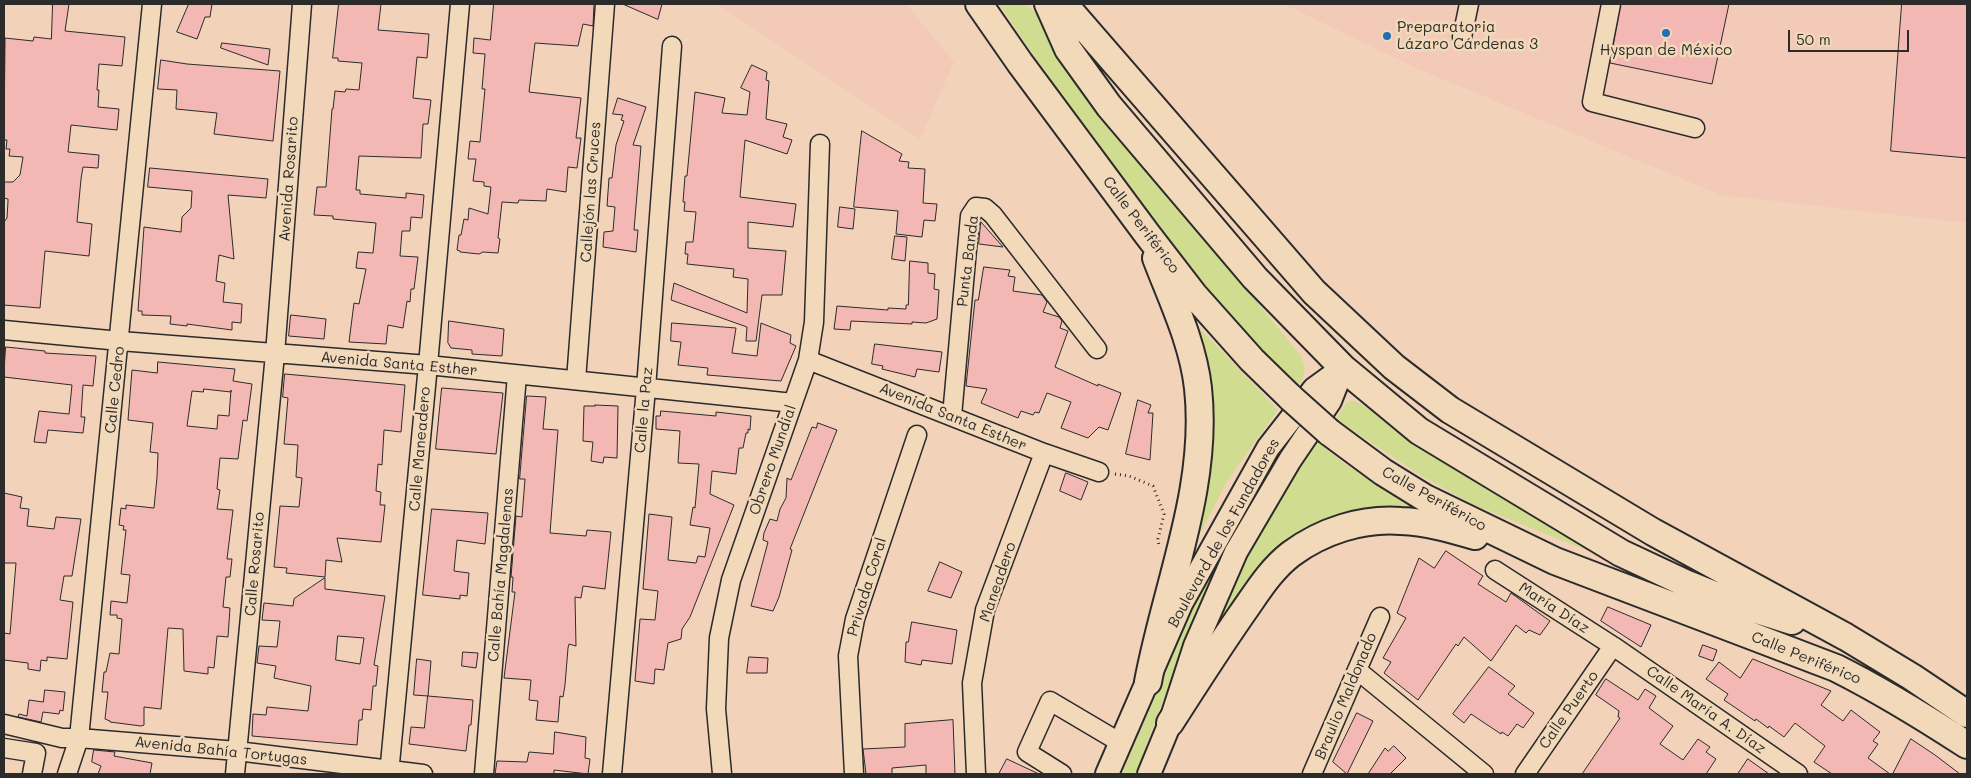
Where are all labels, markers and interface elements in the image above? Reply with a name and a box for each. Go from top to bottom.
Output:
place label: Preparatoria Lázaro Cárdenas 3 [1397,18,1538,53]
scale bar [1791,20,1912,52]
marker: Hyspan de México [1660,27,1672,39]
text: 50 m [1796,29,1831,49]
marker: Preparatoria Lázaro Cárdenas 3 [1381,30,1393,42]
place label: Hyspan de México [1600,41,1732,59]
street label: Avenida Rosarito [276,116,302,242]
street label: Callejón las Cruces [577,121,605,263]
street label: Calle Periférico [1099,173,1183,277]
street label: Punta Banda [953,214,983,308]
street label: Calle Cedro [101,345,129,435]
street label: Avenida Santa Esther [320,348,478,380]
street label: Calle la Paz [631,366,657,454]
street label: Avenida Santa Esther [877,379,1029,455]
street label: Calle Maneadero [406,386,434,512]
street label: Obrero Mundial [746,403,800,517]
street label: Boulevard de los Fundadores [1164,435,1284,631]
street label: Calle Periférico [1379,463,1489,535]
street label: Calle Bahía Magdalenas [484,487,518,663]
street label: Calle Rosarito [241,511,269,617]
street label: Privada Coral [843,535,891,639]
street label: Maneadero [976,540,1020,624]
street label: María Díaz [1515,579,1593,637]
street label: Calle Periférico [1749,628,1863,688]
street label: Braulio Maldonado [1311,630,1381,762]
street label: Calle María A. Díaz [1643,662,1769,758]
street label: Calle Puerto [1535,667,1603,753]
street label: Avenida Bahía Tortugas [134,733,308,769]

